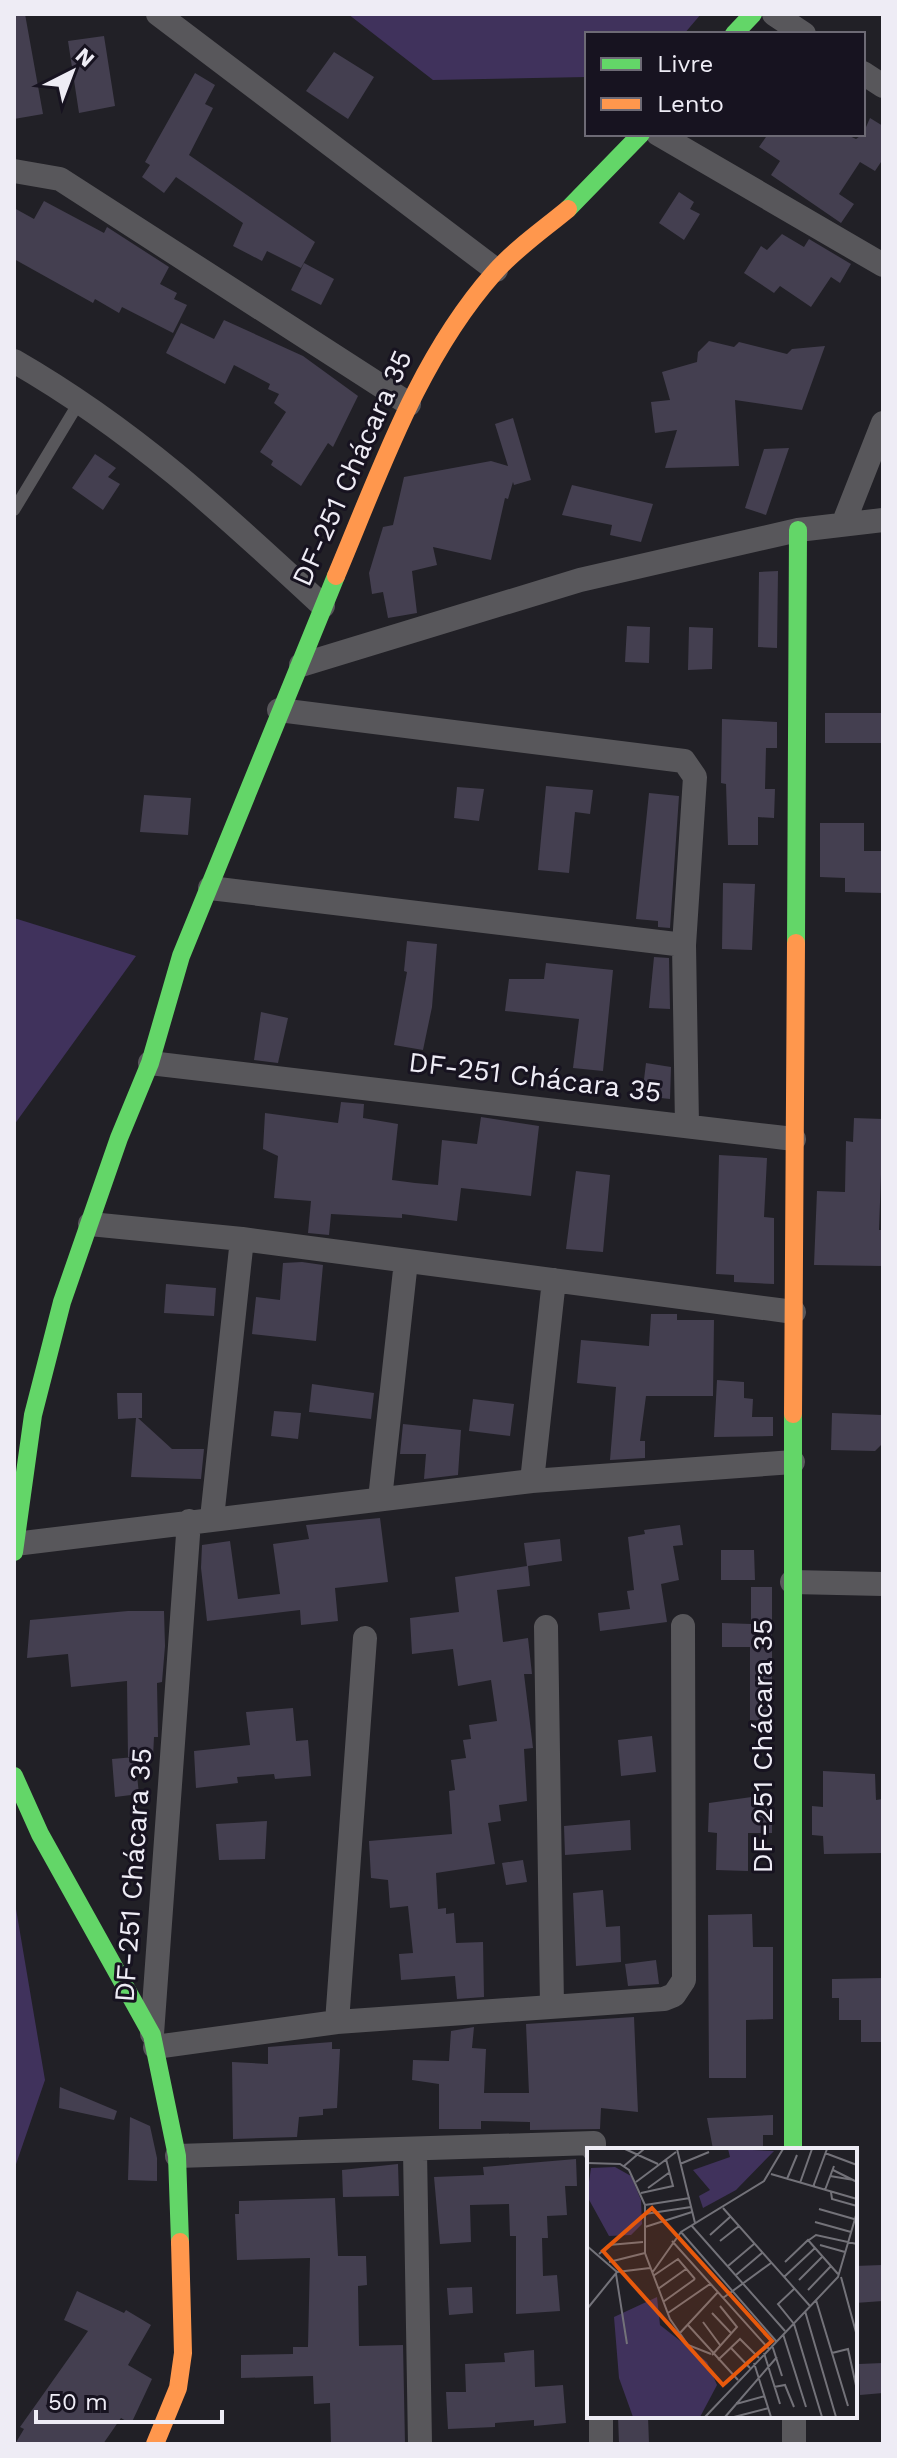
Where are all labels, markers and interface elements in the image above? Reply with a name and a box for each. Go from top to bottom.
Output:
north arrow [32,32,112,112]
legend [585,32,865,136]
text: N [71,43,99,72]
text: Livre [657,50,713,78]
text: Lento [657,90,724,118]
street label: DF-251 Chácara 35 [285,345,419,591]
street label: DF-251 Chácara 35 [407,1045,663,1109]
street label: DF-251 Chácara 35 [746,1619,779,1873]
street label: DF-251 Chácara 35 [108,1747,158,2003]
inset map [587,2148,857,2418]
scale bar [36,2374,222,2424]
text: 50 m [48,2388,108,2416]

